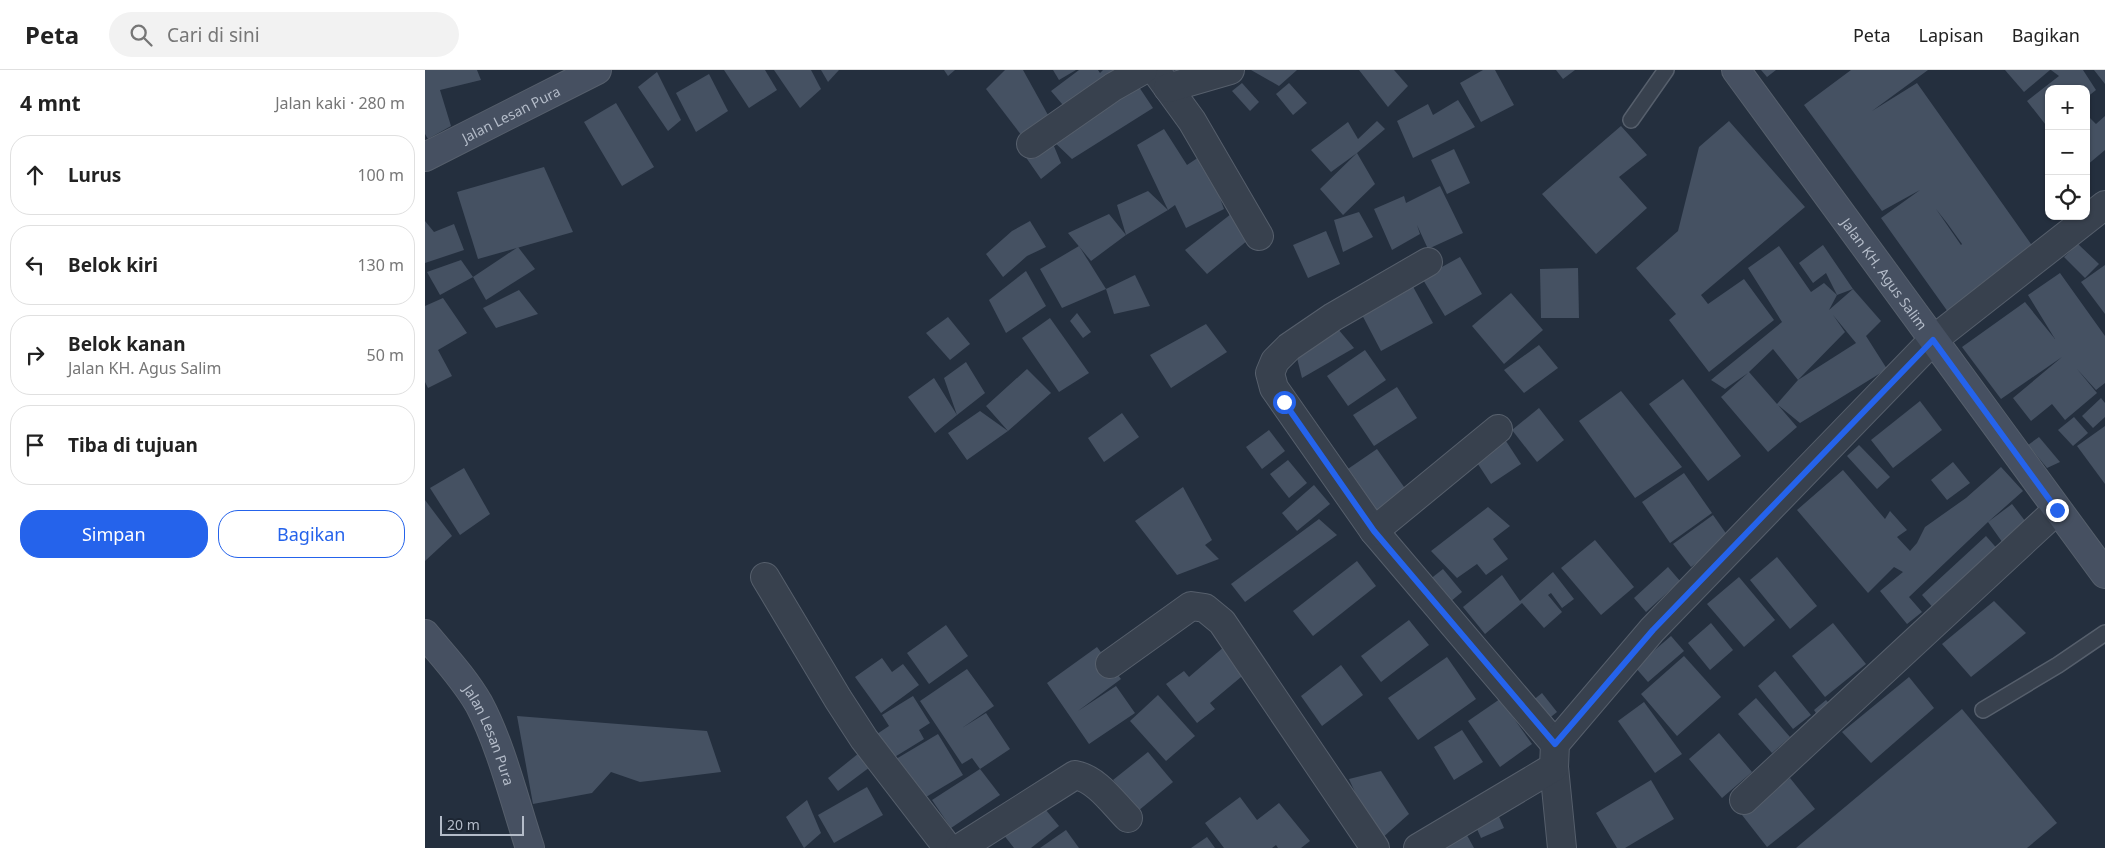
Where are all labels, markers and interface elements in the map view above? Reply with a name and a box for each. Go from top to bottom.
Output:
search box [109,12,459,57]
text: Peta [25,18,79,51]
icon: search [127,21,155,49]
text: Cari di sini [167,22,260,48]
text: Peta [1853,23,1891,47]
text: Lapisan [1919,23,1984,47]
text: Bagikan [2012,23,2080,47]
street label: Jalan Lesan Pura [456,81,563,147]
map controls [2045,85,2090,220]
button: + [2045,85,2090,130]
text: 4 mnt [20,89,81,117]
text: Jalan kaki · 280 m [275,92,405,114]
button: − [2045,130,2090,175]
icon: ahead [21,161,49,189]
text: Lurus [68,162,121,188]
text: 100 m [357,164,404,186]
button: locate [2045,175,2090,220]
street label: Jalan KH. Agus Salim [1836,212,1932,333]
icon: left [21,251,49,279]
text: Belok kiri [68,252,158,278]
text: 130 m [357,254,404,276]
text: Belok kanan [68,331,185,357]
icon: right [21,341,49,369]
text: 50 m [367,344,404,366]
text: Jalan KH. Agus Salim [68,357,221,379]
route start [1273,391,1296,414]
icon: arrive [21,431,49,459]
text: Tiba di tujuan [68,432,198,458]
route end [2046,499,2069,522]
button: Simpan [20,510,208,558]
button: Bagikan [218,510,405,558]
street label: Jalan Lesan Pura [458,679,519,787]
scale bar [440,813,524,836]
text: 20 m [447,815,480,834]

